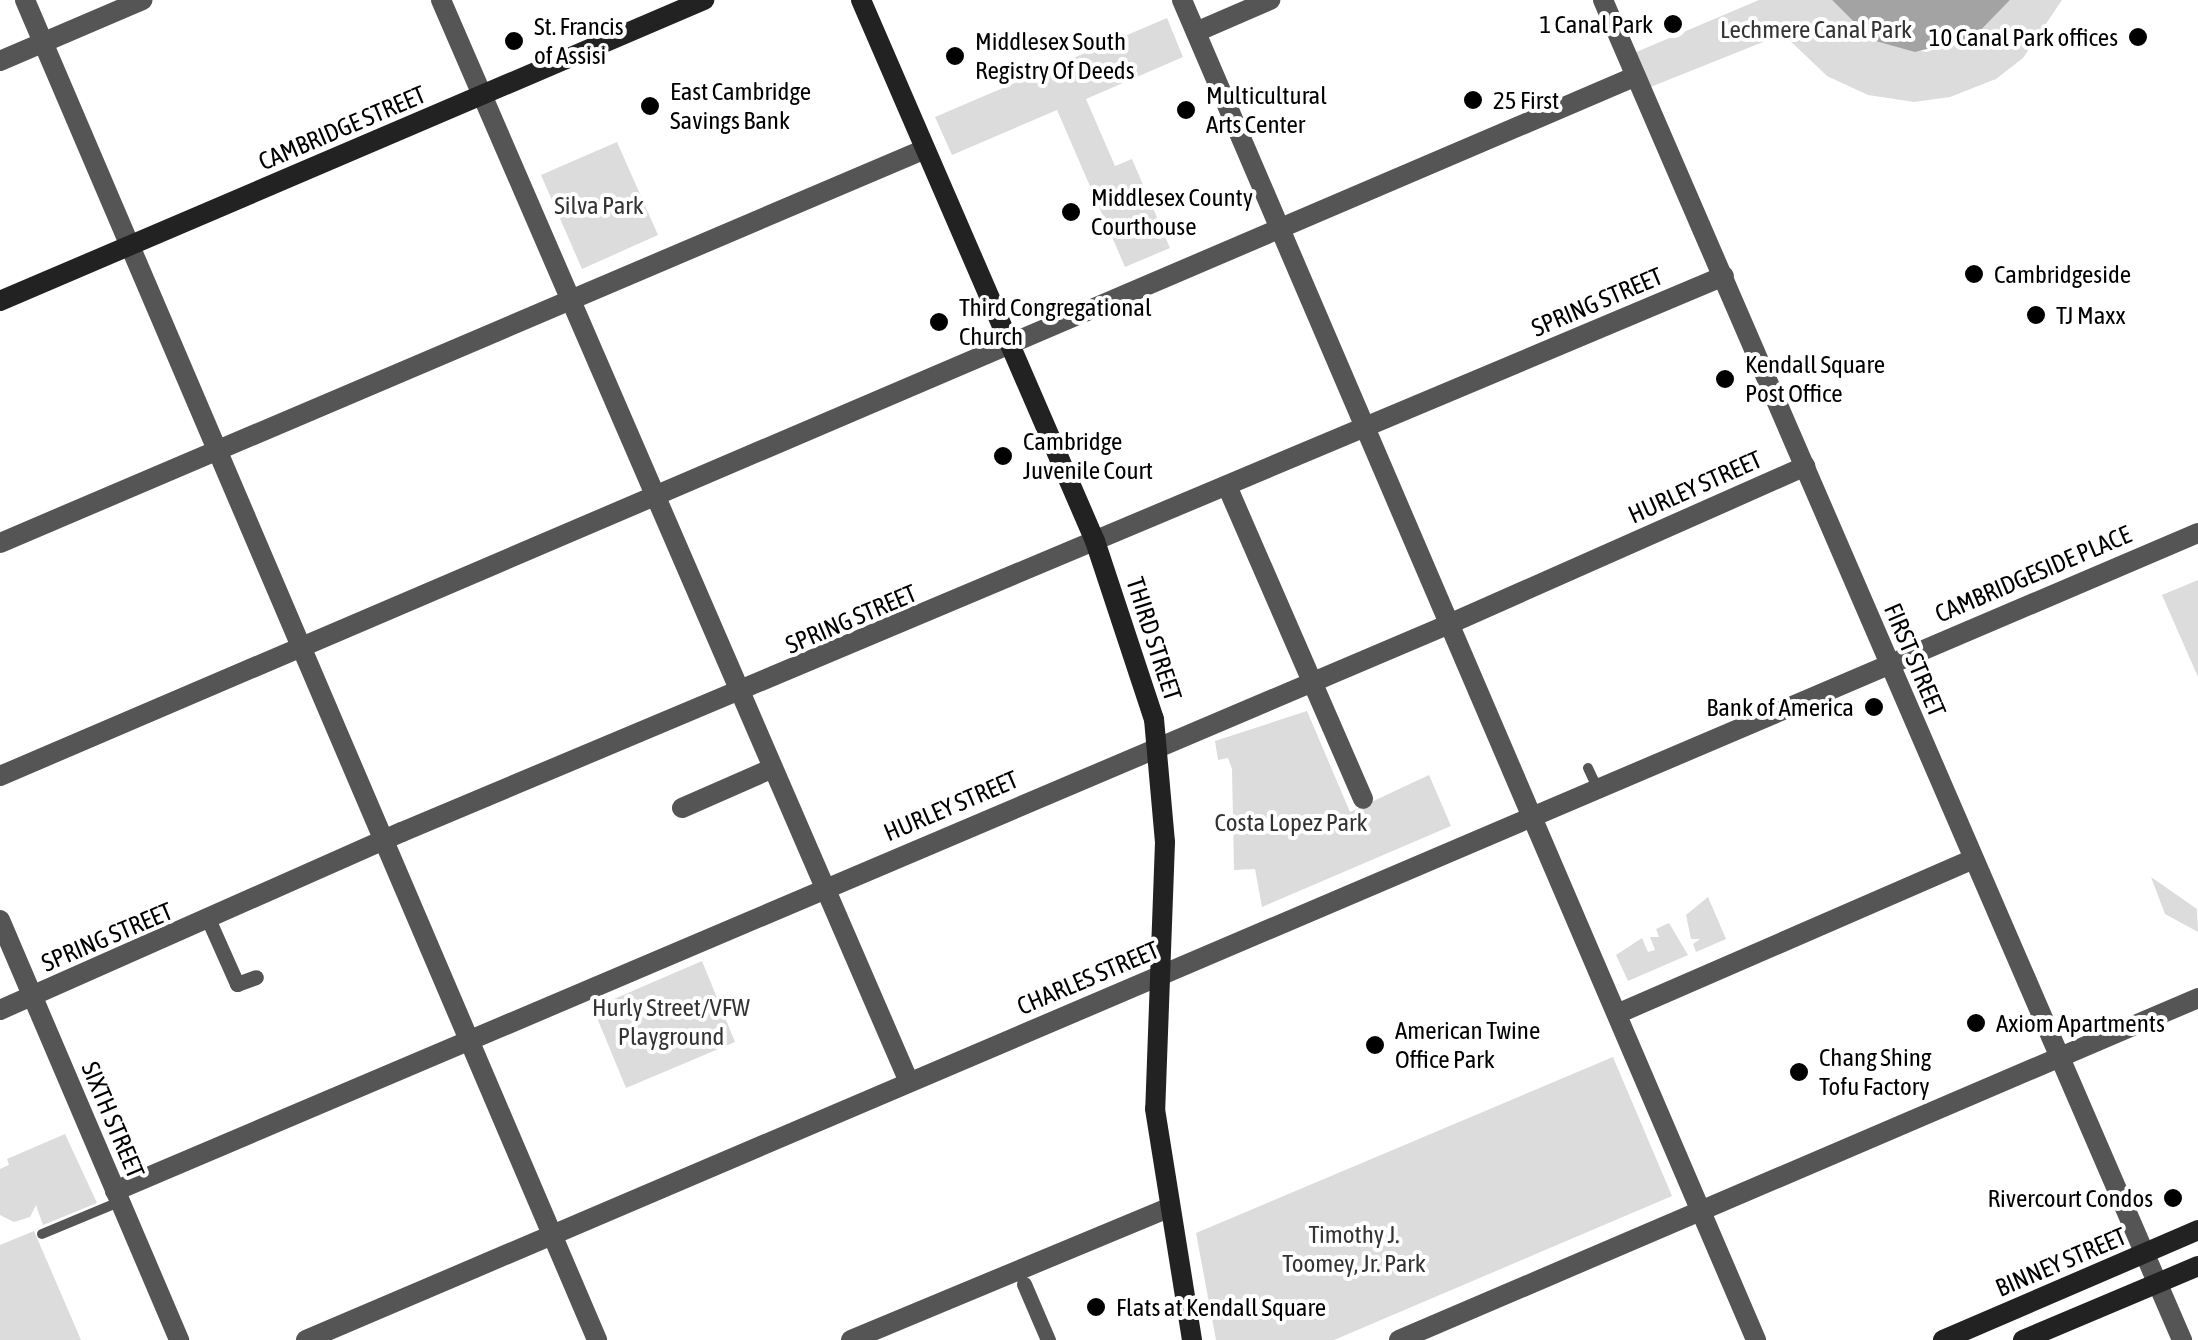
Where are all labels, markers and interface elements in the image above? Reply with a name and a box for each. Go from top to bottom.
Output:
place label: 1 Canal Park [1539,9,1653,39]
place label: St. Francis of Assisi [534,12,624,71]
marker: 1 Canal Park [1662,13,1684,35]
park label: Lechmere Canal Park [1720,14,1912,44]
place label: 10 Canal Park offices [1929,22,2118,52]
marker: 10 Canal Park offices [2127,26,2149,48]
place label: Middlesex South Registry Of Deeds [975,27,1135,86]
marker: St. Francis of Assisi [503,30,525,52]
marker: Middlesex South Registry Of Deeds [944,45,966,67]
place label: East Cambridge Savings Bank [670,77,811,136]
street label: CAMBRIDGE STREET [254,79,430,177]
place label: Multicultural Arts Center [1206,81,1327,140]
place label: 25 First [1493,85,1559,115]
marker: 25 First [1462,89,1484,111]
marker: East Cambridge Savings Bank [639,95,661,117]
marker: Multicultural Arts Center [1175,99,1197,121]
place label: Middlesex County Courthouse [1091,183,1253,242]
park label: Silva Park [554,190,644,220]
marker: Middlesex County Courthouse [1060,201,1082,223]
place label: Cambridgeside [1994,259,2131,289]
street label: SPRING STREET [1527,261,1667,343]
marker: Cambridgeside [1963,263,1985,285]
place label: Third Congregational Church [959,293,1152,352]
place label: TJ Maxx [2056,300,2125,330]
marker: TJ Maxx [2025,304,2047,326]
marker: Third Congregational Church [928,311,950,333]
place label: Kendall Square Post Office [1745,350,1885,409]
marker: Kendall Square Post Office [1714,368,1736,390]
place label: Cambridge Juvenile Court [1023,427,1153,486]
street label: HURLEY STREET [1624,444,1766,530]
marker: Cambridge Juvenile Court [992,445,1014,467]
street label: CAMBRIDGESIDE PLACE [1931,519,2135,629]
street label: THIRD STREET [1120,573,1188,705]
street label: SPRING STREET [781,578,921,660]
street label: FIRST STREET [1878,599,1952,721]
place label: Bank of America [1706,692,1854,722]
marker: Bank of America [1863,696,1885,718]
street label: HURLEY STREET [879,764,1023,848]
park label: Costa Lopez Park [1215,807,1367,837]
street label: SPRING STREET [37,896,177,978]
street label: CHARLES STREET [1013,935,1163,1021]
park label: Hurly Street/VFW Playground [592,993,750,1052]
place label: Axiom Apartments [1996,1008,2165,1038]
marker: Axiom Apartments [1965,1012,1987,1034]
place label: American Twine Office Park [1395,1016,1540,1075]
marker: American Twine Office Park [1364,1034,1386,1056]
place label: Chang Shing Tofu Factory [1819,1043,1932,1102]
street label: SIXTH STREET [75,1057,151,1183]
marker: Chang Shing Tofu Factory [1788,1061,1810,1083]
place label: Rivercourt Condos [1988,1183,2153,1213]
marker: Rivercourt Condos [2162,1187,2184,1209]
park label: Timothy J. Toomey, Jr. Park [1282,1220,1426,1279]
street label: BINNEY STREET [1991,1221,2131,1303]
place label: Flats at Kendall Square [1116,1292,1326,1322]
marker: Flats at Kendall Square [1085,1296,1107,1318]

